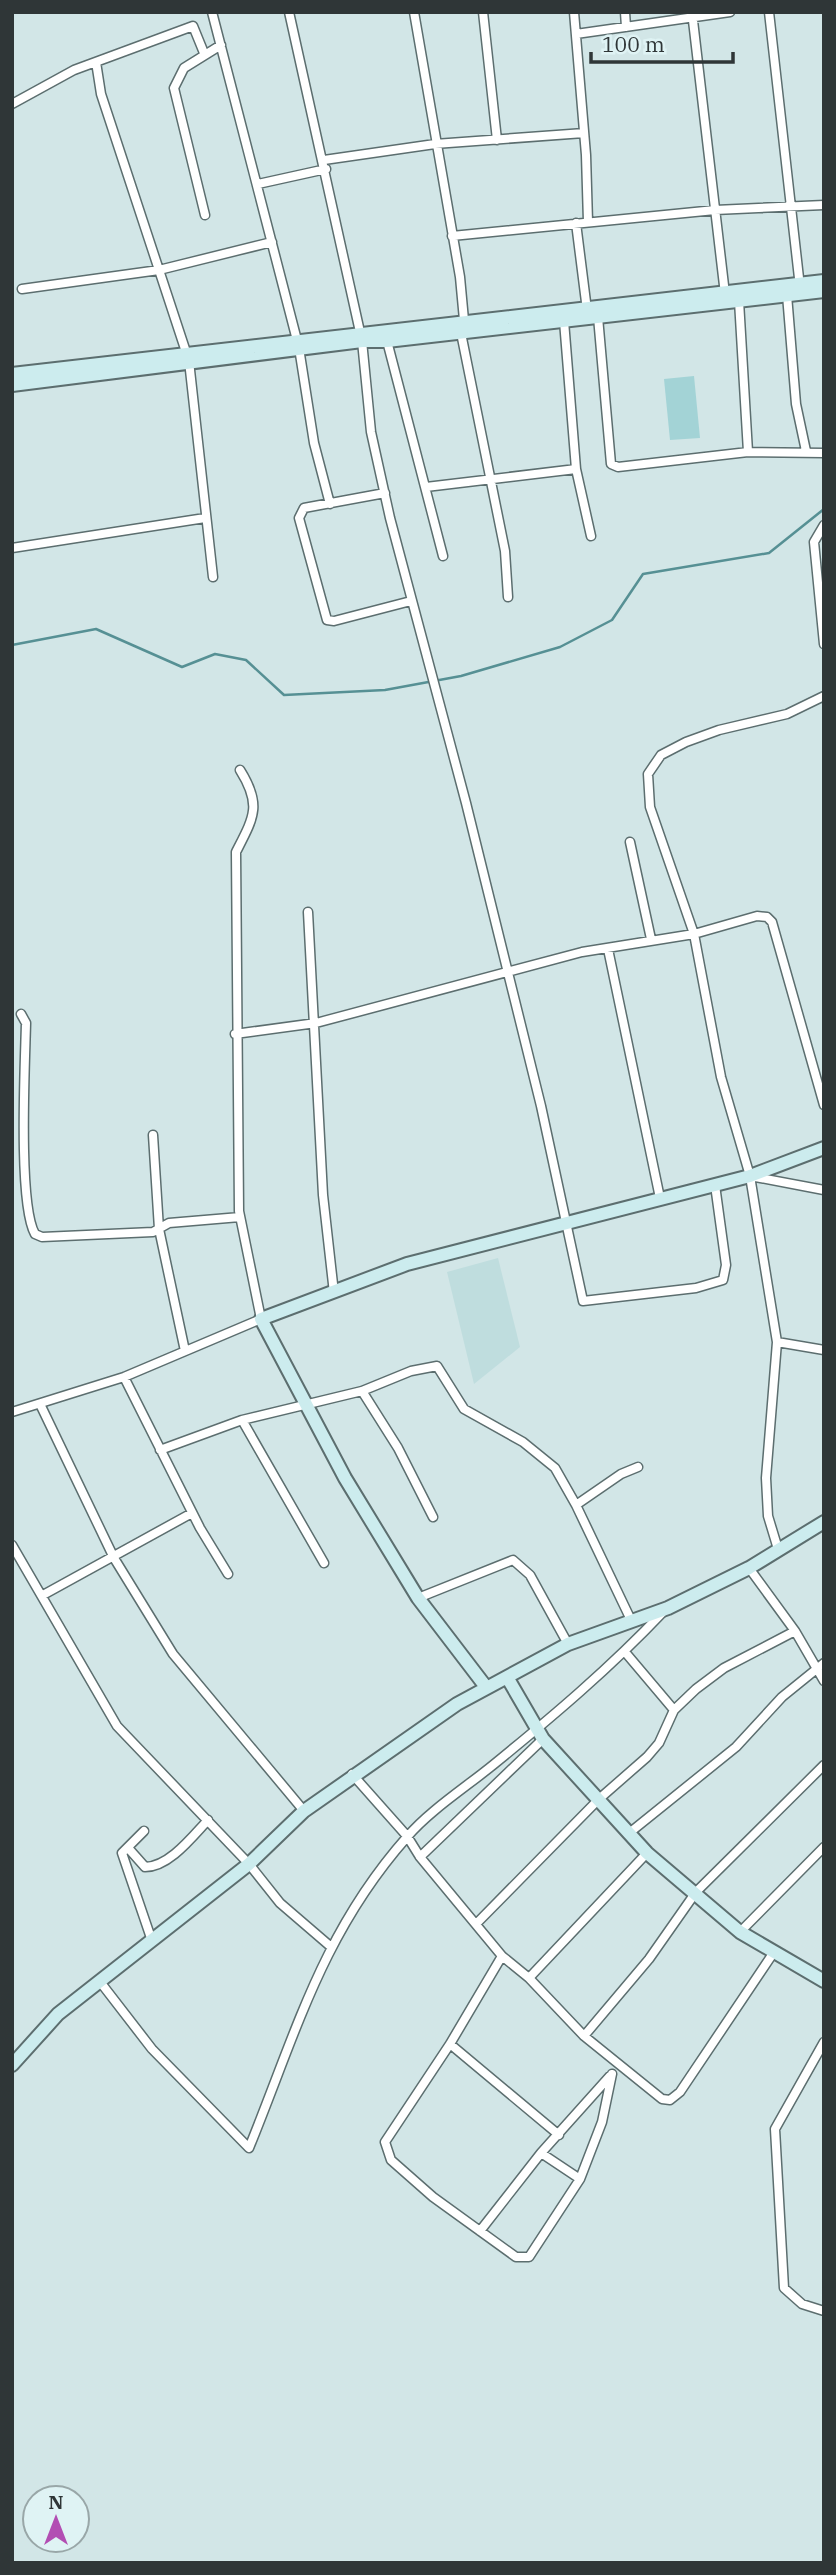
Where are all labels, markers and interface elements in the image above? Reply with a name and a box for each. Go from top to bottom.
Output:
scale bar [591,21,733,65]
text: 100 m [602,30,665,58]
north arrow [21,2484,91,2554]
text: N [48,2490,64,2514]

